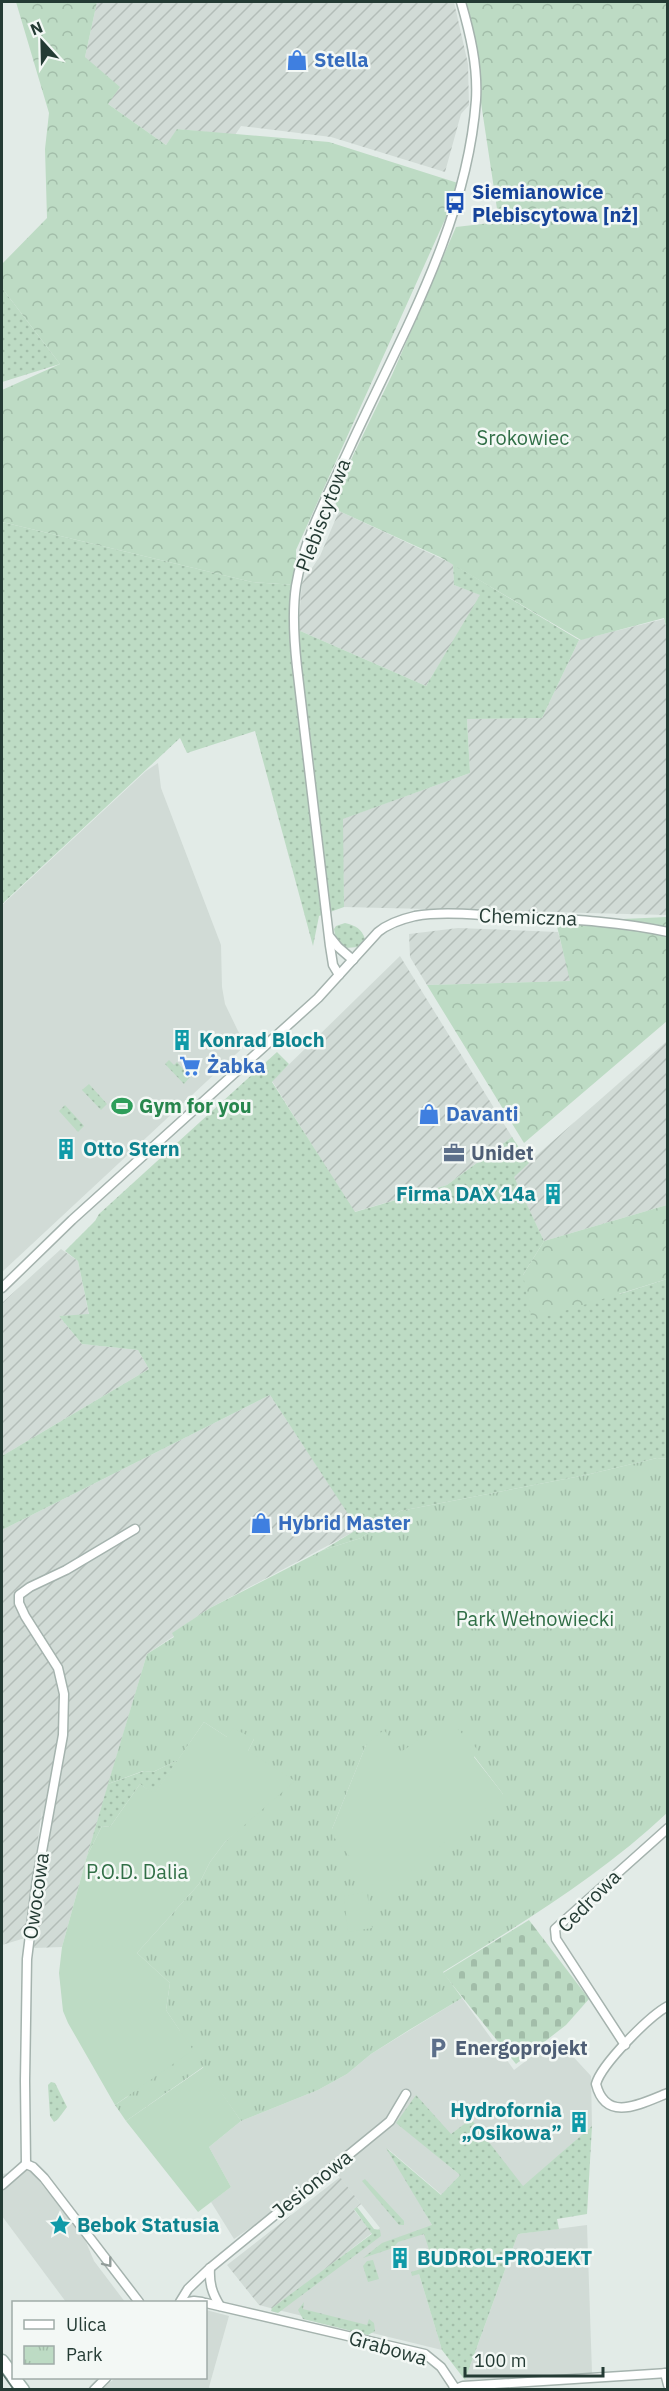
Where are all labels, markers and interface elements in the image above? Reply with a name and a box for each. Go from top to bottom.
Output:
north arrow [12,12,72,72]
text: N [27,17,46,40]
place label: Stella [314,46,369,73]
shop icon: Stella [285,48,309,72]
place label: Siemianowice Plebiscytowa [nż] [472,178,638,228]
bus stop icon: Siemianowice Plebiscytowa [nż] [443,191,467,215]
park label: Srokowiec [477,424,569,451]
street label: Plebiscytowa [289,454,357,575]
street label: Chemiczna [478,901,578,932]
place label: Konrad Bloch [199,1026,325,1053]
building icon: Konrad Bloch [170,1028,194,1052]
place label: Żabka [207,1052,266,1079]
supermarket icon: Żabka [178,1054,202,1078]
place label: Gym for you [139,1092,252,1119]
sports icon: Gym for you [110,1094,134,1118]
place label: Davanti [446,1100,518,1127]
shop icon: Davanti [417,1102,441,1126]
place label: Otto Stern [83,1135,180,1162]
building icon: Otto Stern [54,1137,78,1161]
place label: Unidet [471,1139,534,1166]
office icon: Unidet [442,1141,466,1165]
place label: Firma DAX 14a [396,1180,536,1207]
building icon: Firma DAX 14a [541,1182,565,1206]
place label: Hybrid Master [278,1509,411,1536]
shop icon: Hybrid Master [249,1511,273,1535]
park label: Park Wełnowiecki [456,1605,614,1632]
street label: Owocowa [16,1850,55,1941]
park label: P.O.D. Dalia [86,1858,188,1885]
street label: Cedrowa [551,1863,626,1938]
place label: Energoprojekt [455,2034,588,2061]
parking icon: Energoprojekt [426,2036,450,2060]
place label: Hydrofornia „Osikowa” [450,2096,562,2146]
building icon: Hydrofornia „Osikowa” [567,2110,591,2134]
street label: Jesionowa [266,2143,358,2224]
place label: Bebok Statusia [77,2211,219,2238]
place icon: Bebok Statusia [48,2213,72,2237]
place label: BUDROL-PROJEKT [417,2244,592,2271]
building icon: BUDROL-PROJEKT [388,2246,412,2270]
one-way arrow [101,2256,112,2267]
legend [12,2301,207,2379]
text: Ulica [66,2313,107,2336]
street label: Grabowa [346,2323,431,2372]
scale bar [465,2340,603,2378]
text: Park [66,2343,103,2366]
text: 100 m [474,2349,526,2372]

